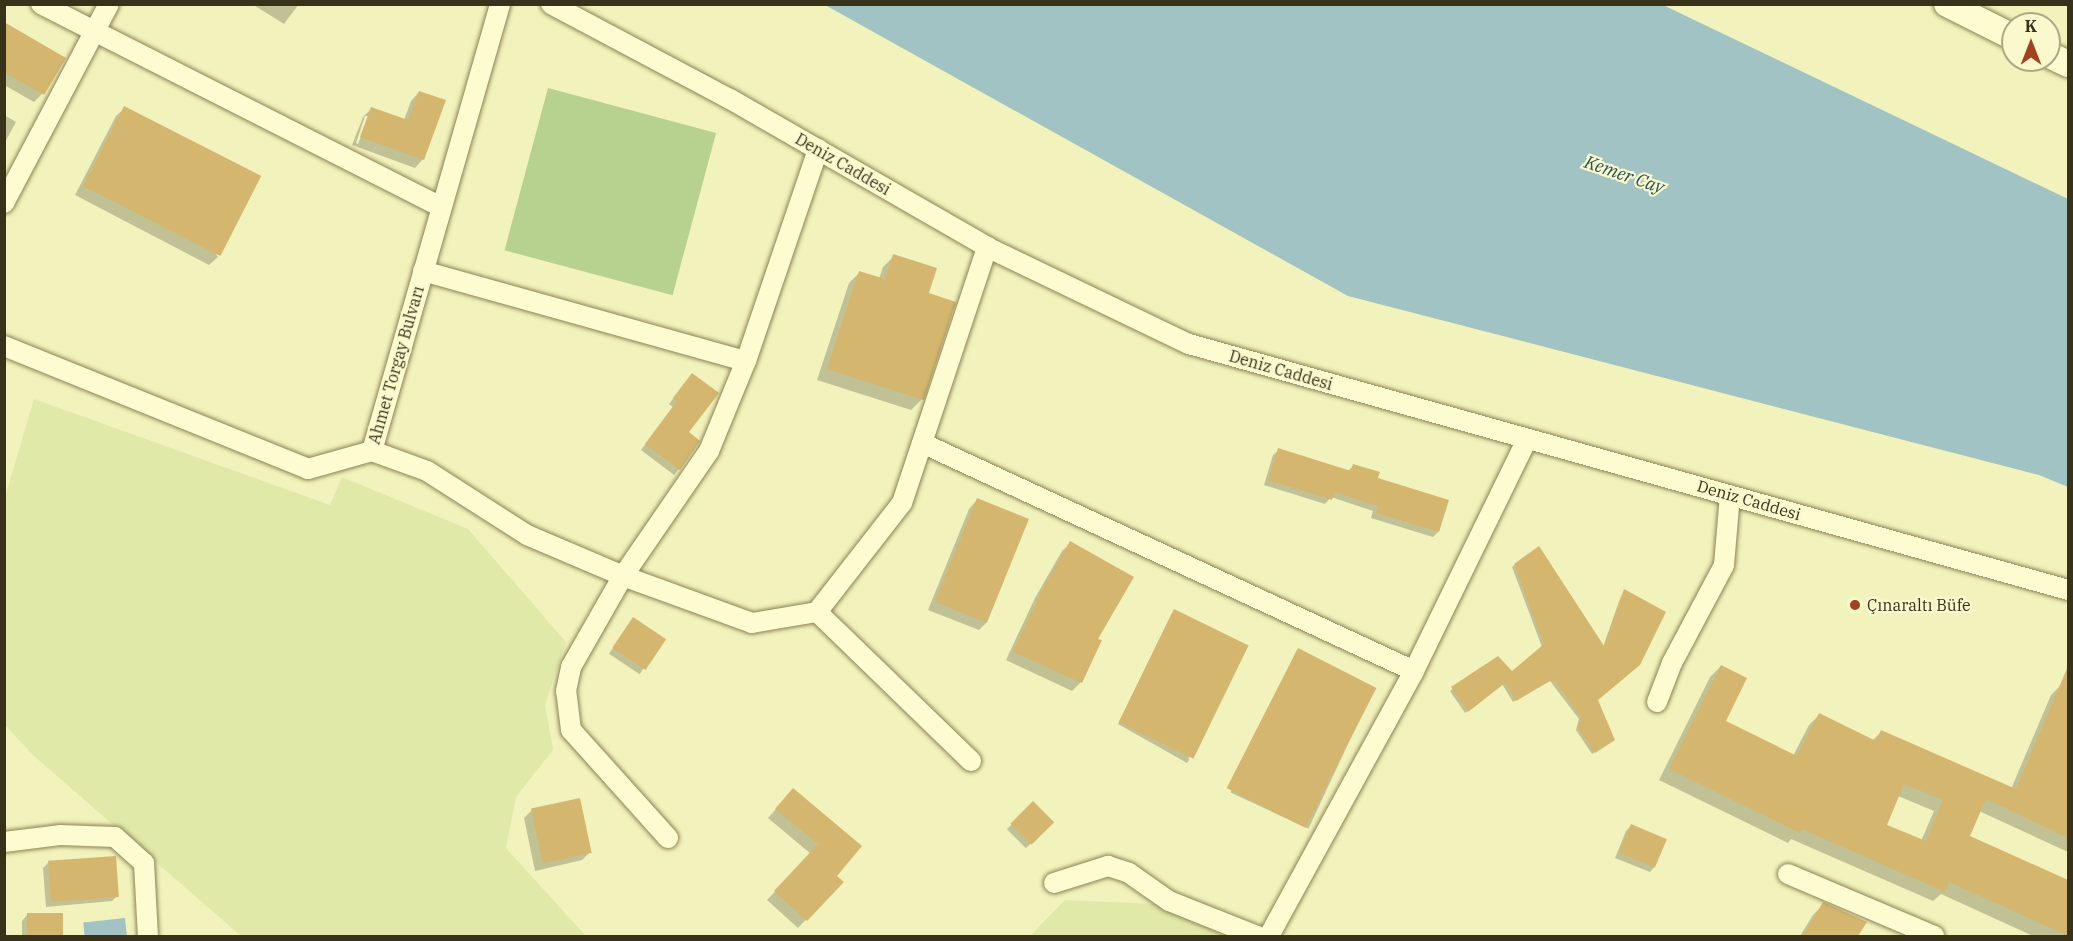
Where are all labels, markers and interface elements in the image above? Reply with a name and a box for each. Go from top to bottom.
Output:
north arrow [2001,12,2061,72]
text: K [2025,16,2037,36]
street label: Deniz Caddesi [792,129,894,199]
water label: Kemer Cay [1582,151,1666,199]
street label: Ahmet Torgay Bulvarı [364,284,428,446]
street label: Deniz Caddesi [1227,346,1335,394]
street label: Deniz Caddesi [1695,476,1803,524]
place label: Çınaraltı Büfe [1867,595,1971,615]
marker: Çınaraltı Büfe [1848,598,1862,612]

